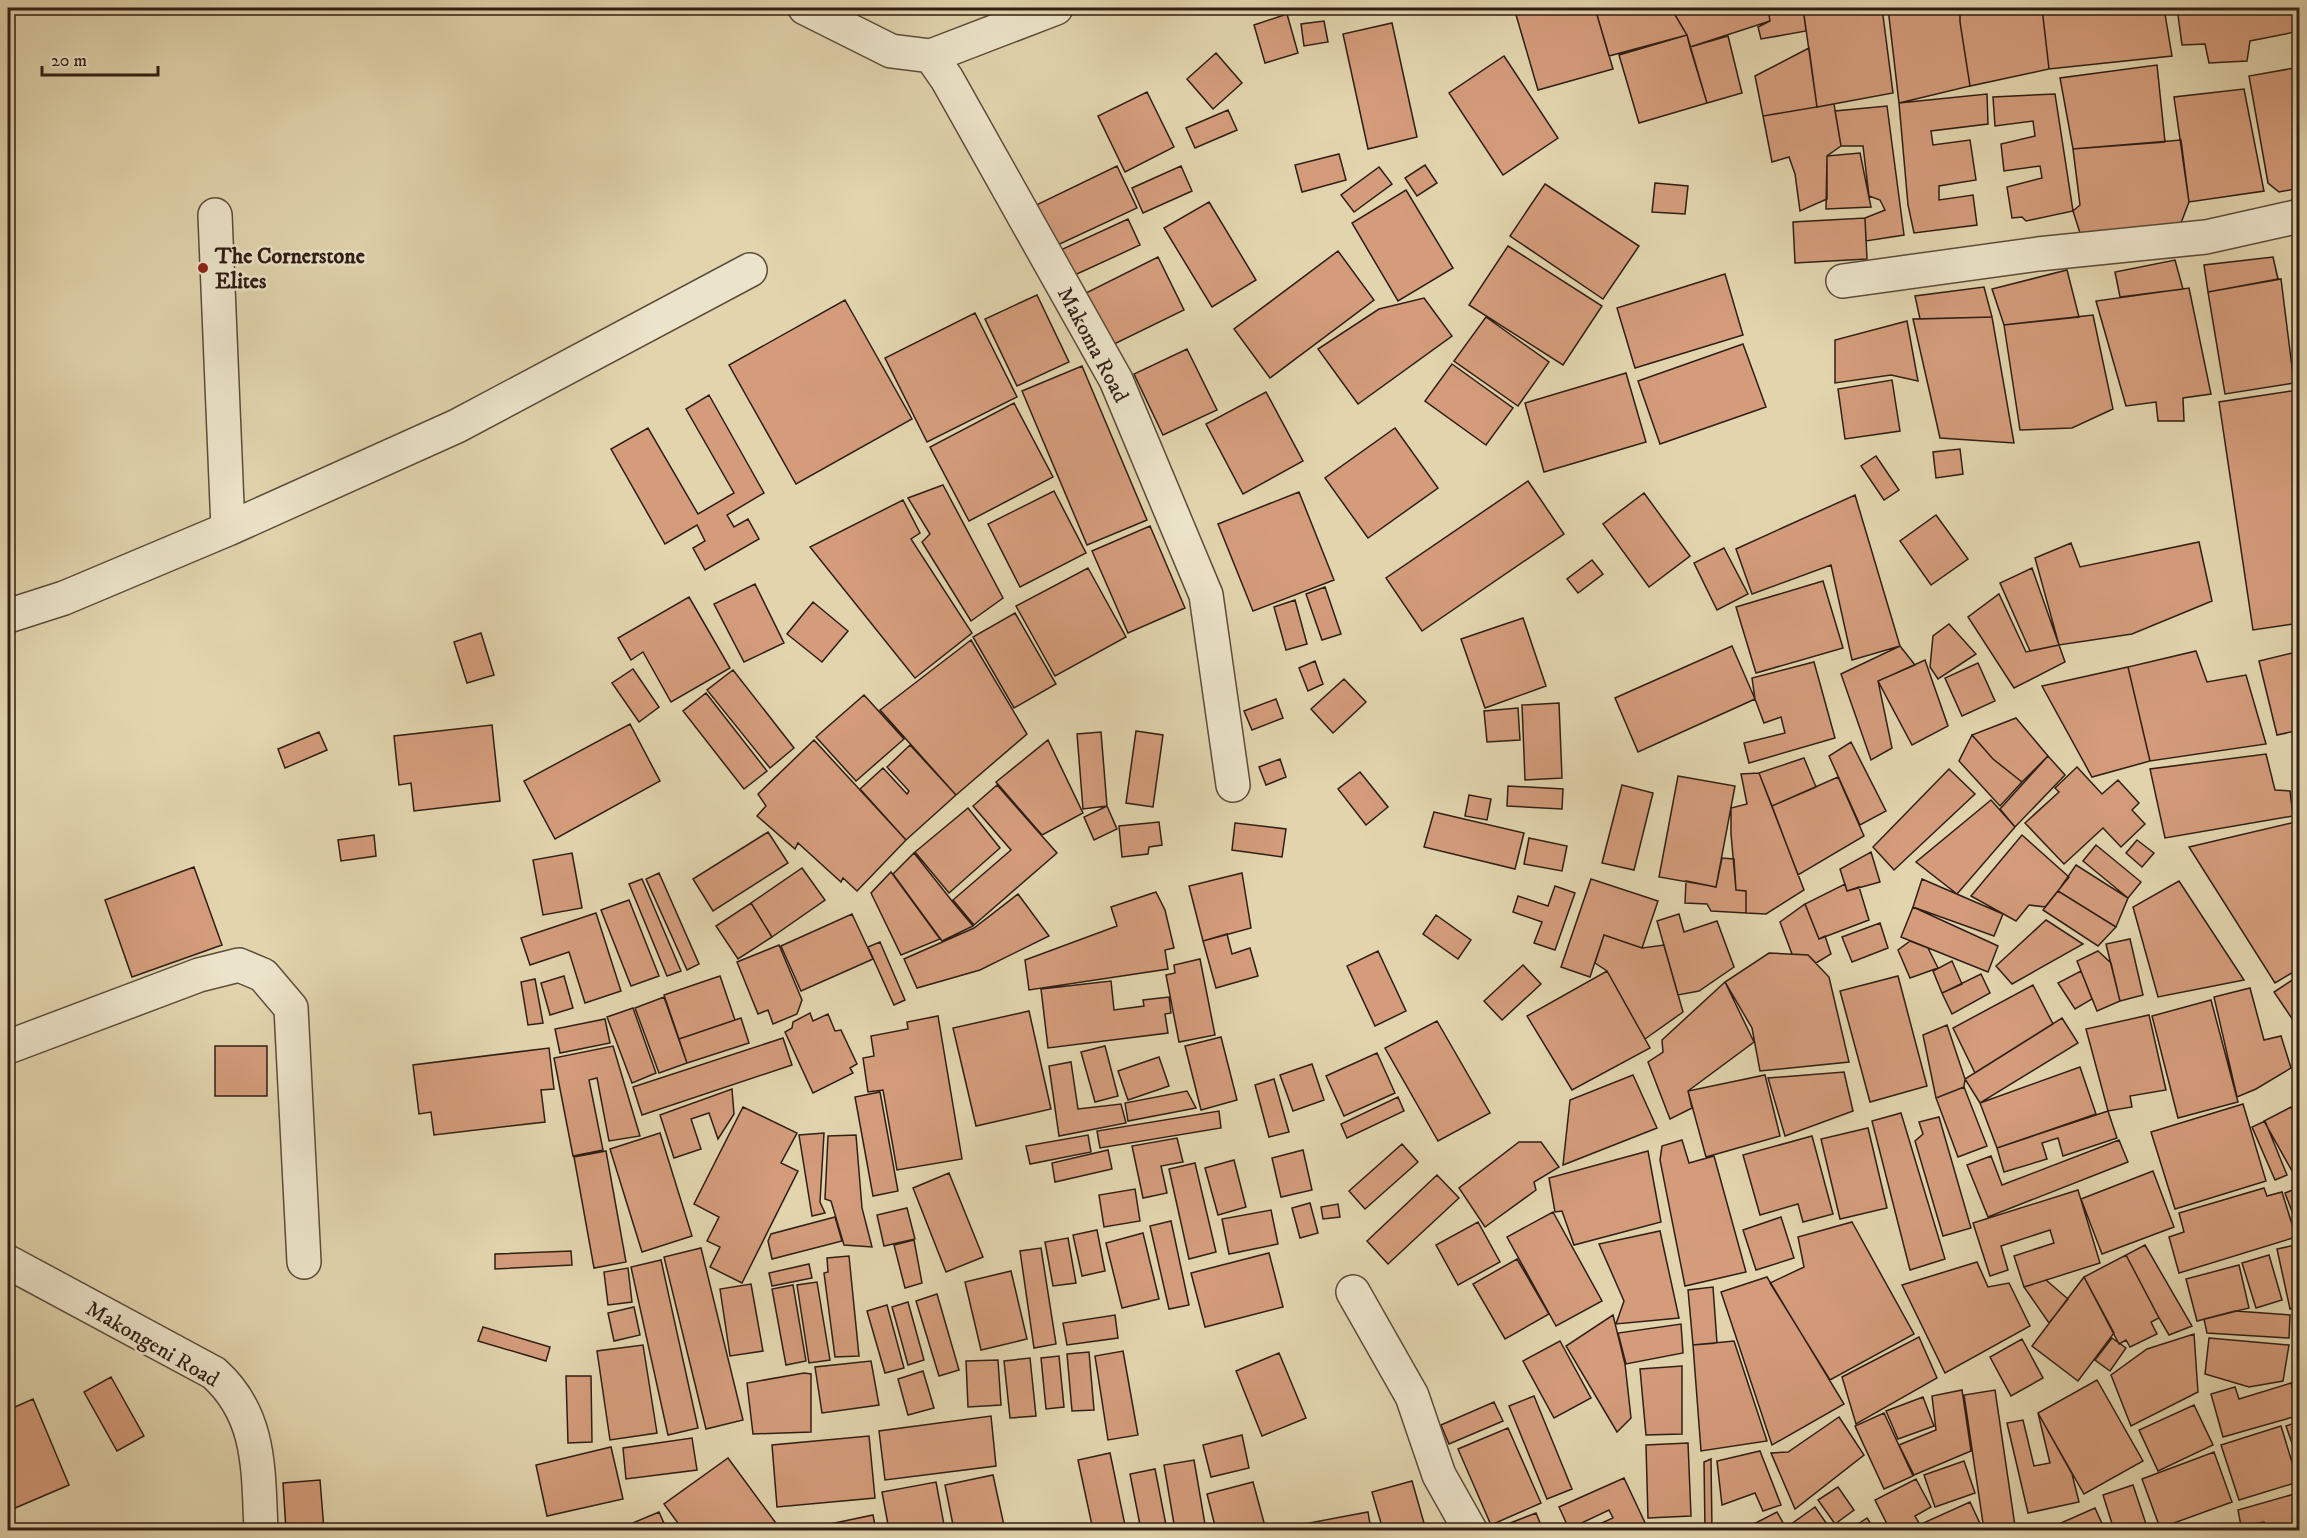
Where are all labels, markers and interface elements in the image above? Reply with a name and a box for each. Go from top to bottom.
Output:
scale bar [42,39,158,77]
text: 20 m [51,50,87,72]
place label: The Cornerstone Elites [214,243,365,295]
marker: The Cornerstone Elites [196,261,210,275]
street label: Makoma Road [1051,282,1134,407]
street label: Makongeni Road [81,1295,224,1393]

